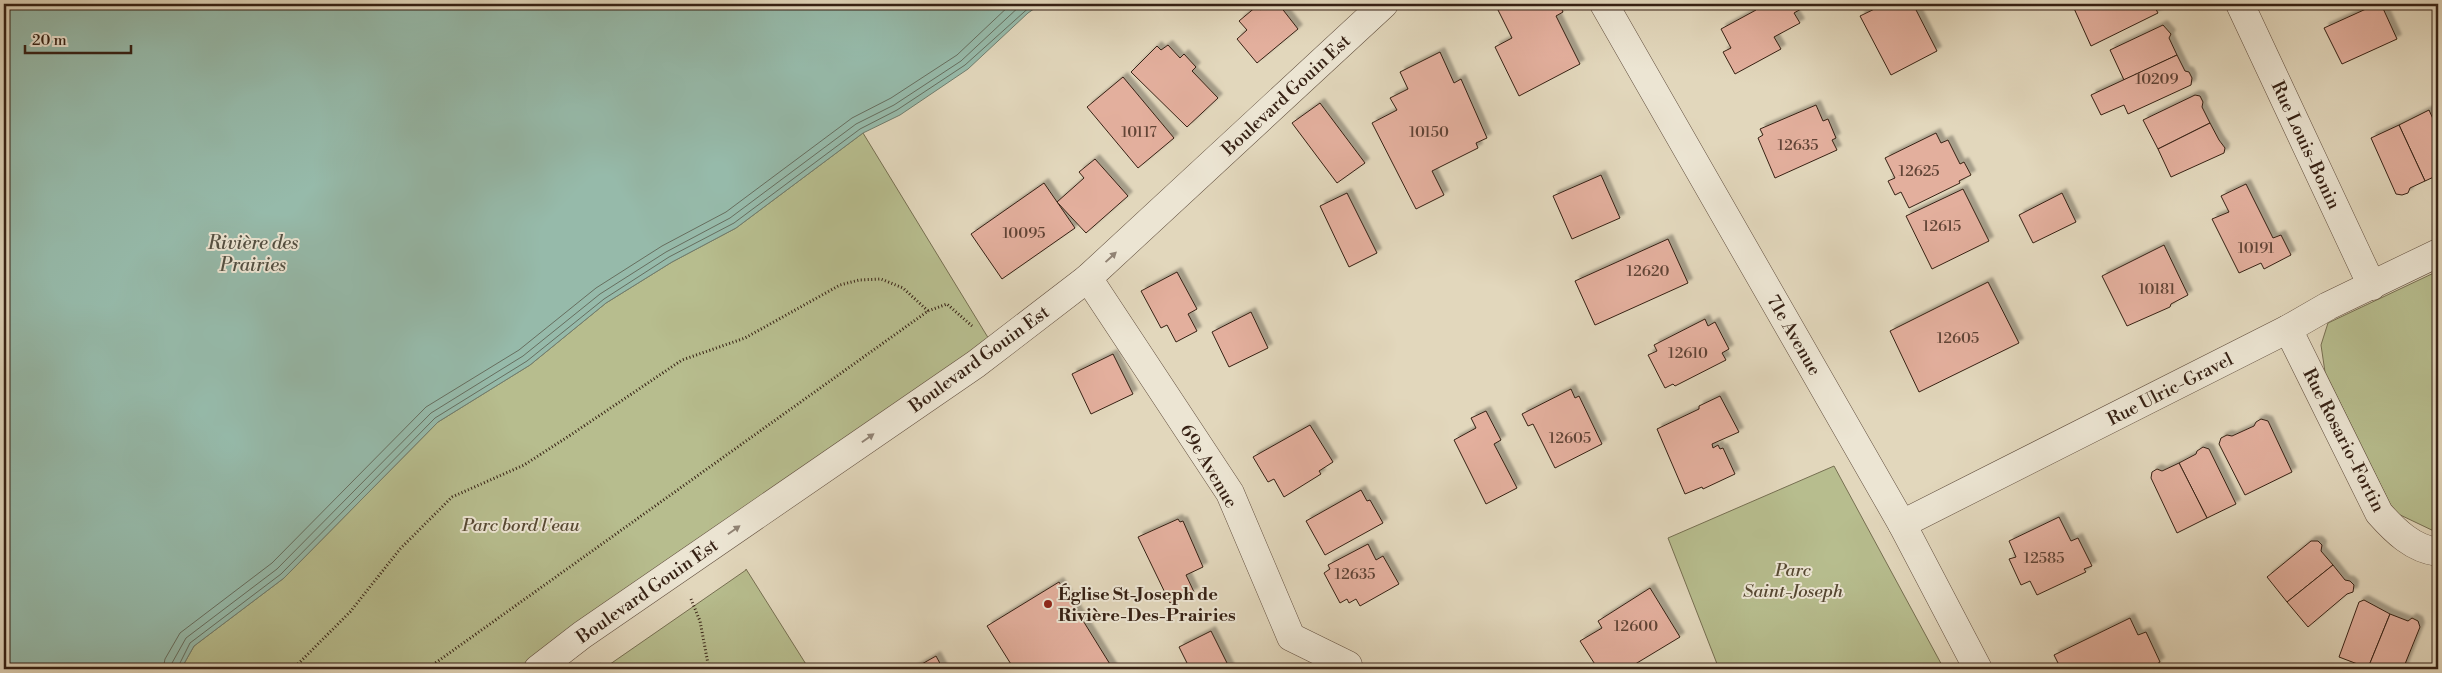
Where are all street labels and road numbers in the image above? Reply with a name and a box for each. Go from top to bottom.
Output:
street label: Boulevard Gouin Est [1216,29,1356,162]
street label: Rue Louis-Bonin [2266,77,2345,213]
street label: 71e Avenue [1761,291,1826,380]
street label: Boulevard Gouin Est [904,300,1054,419]
street label: Rue Ulric-Gravel [2104,348,2237,431]
street label: Rue Rosario-Fortin [2297,365,2390,516]
street label: 69e Avenue [1175,420,1243,512]
street label: Boulevard Gouin Est [571,534,723,650]

